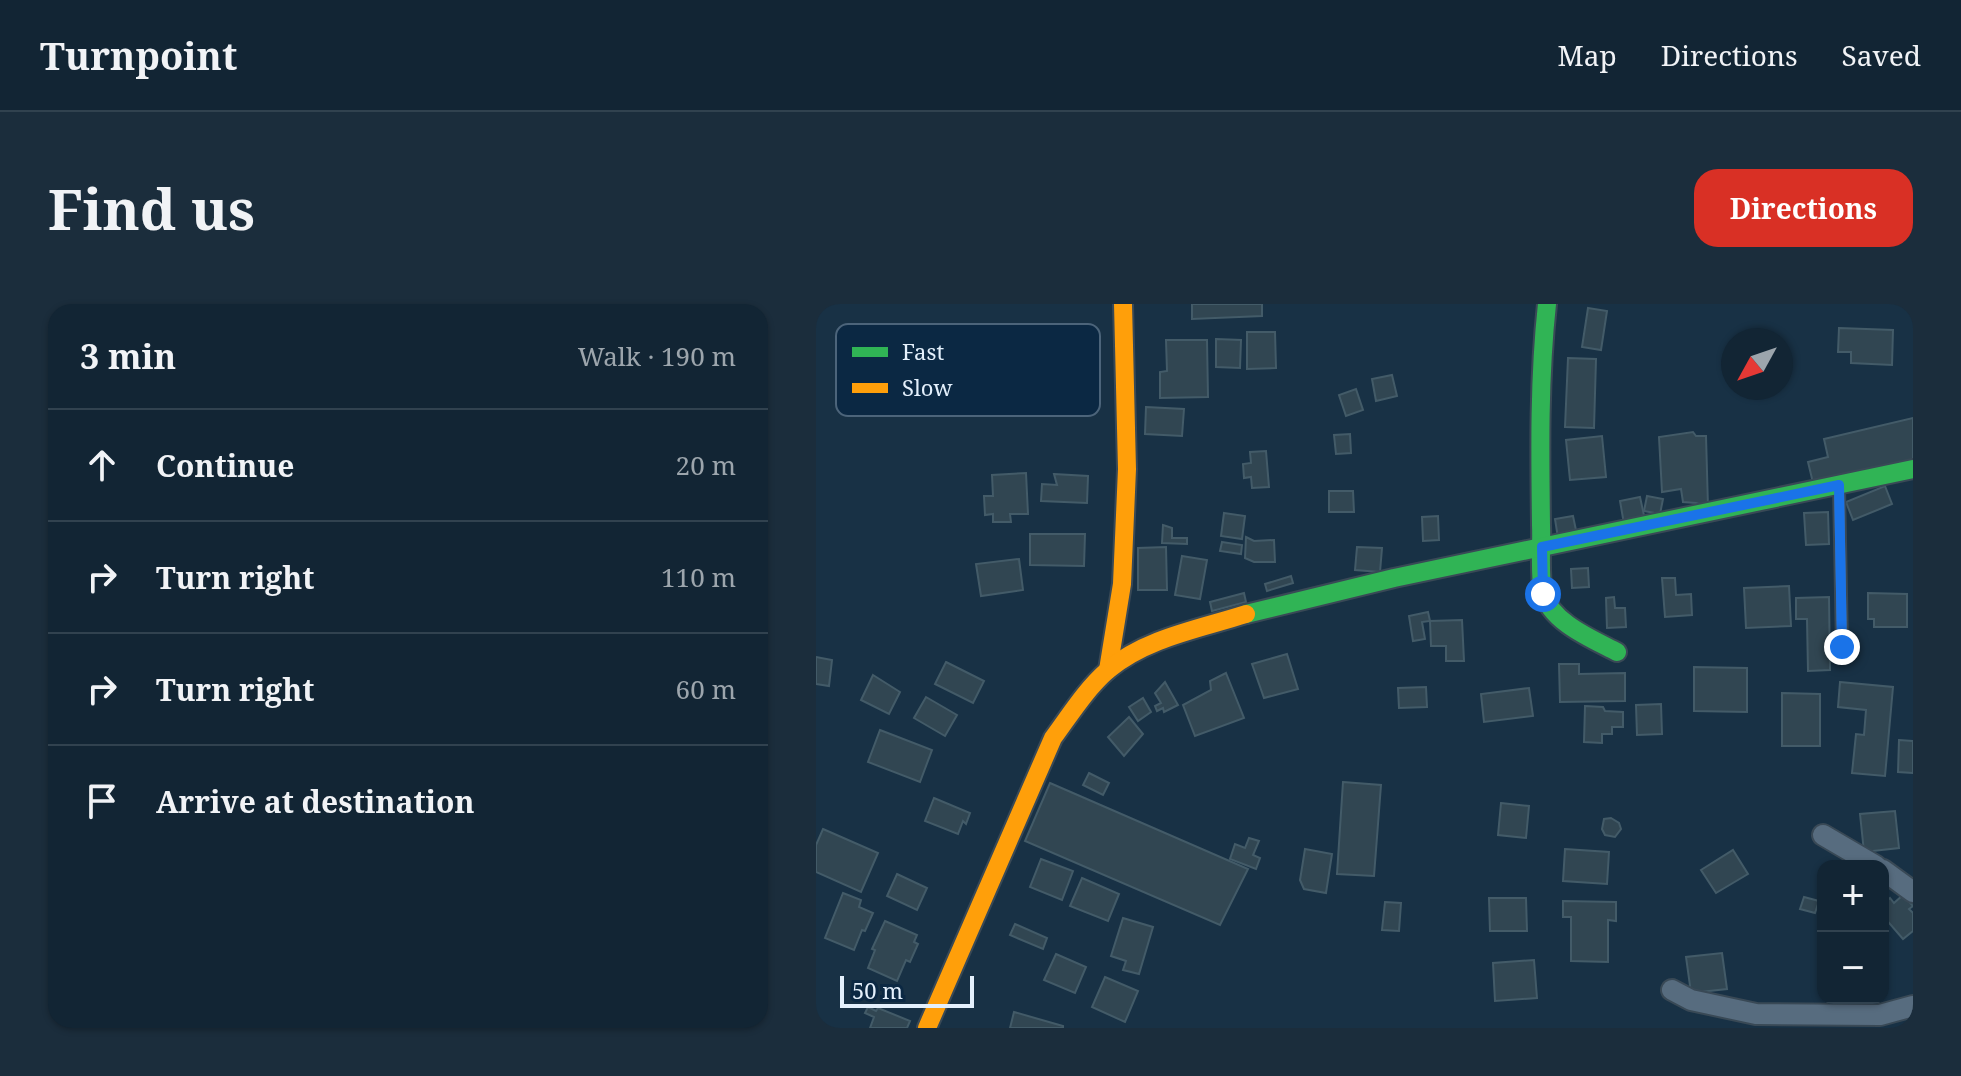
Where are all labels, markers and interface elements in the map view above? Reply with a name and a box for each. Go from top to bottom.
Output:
text: Turnpoint [40,29,237,81]
text: Map [1557,36,1617,74]
text: Directions [1661,36,1798,74]
text: Saved [1842,36,1921,74]
button: Directions [1694,169,1913,247]
text: Find us [48,170,255,246]
legend [836,324,1100,416]
north arrow [1721,328,1793,400]
text: 3 min [80,333,176,379]
text: Fast [902,336,944,366]
text: Walk · 190 m [578,338,736,374]
text: Slow [902,372,952,402]
icon: ahead [80,443,124,487]
text: Continue [156,445,294,486]
text: 20 m [676,447,736,483]
icon: right [80,555,124,599]
text: Turn right [156,557,314,598]
text: 110 m [661,559,736,595]
route start [1525,576,1561,612]
route end [1824,629,1860,665]
icon: right [80,667,124,711]
text: Turn right [156,669,314,710]
text: 60 m [676,671,736,707]
icon: arrive [80,779,124,823]
text: Arrive at destination [156,781,475,822]
map controls [1817,860,1889,1004]
button: + [1817,860,1889,932]
button: − [1817,932,1889,1004]
scale bar [840,972,974,1008]
text: 50 m [852,975,903,1005]

